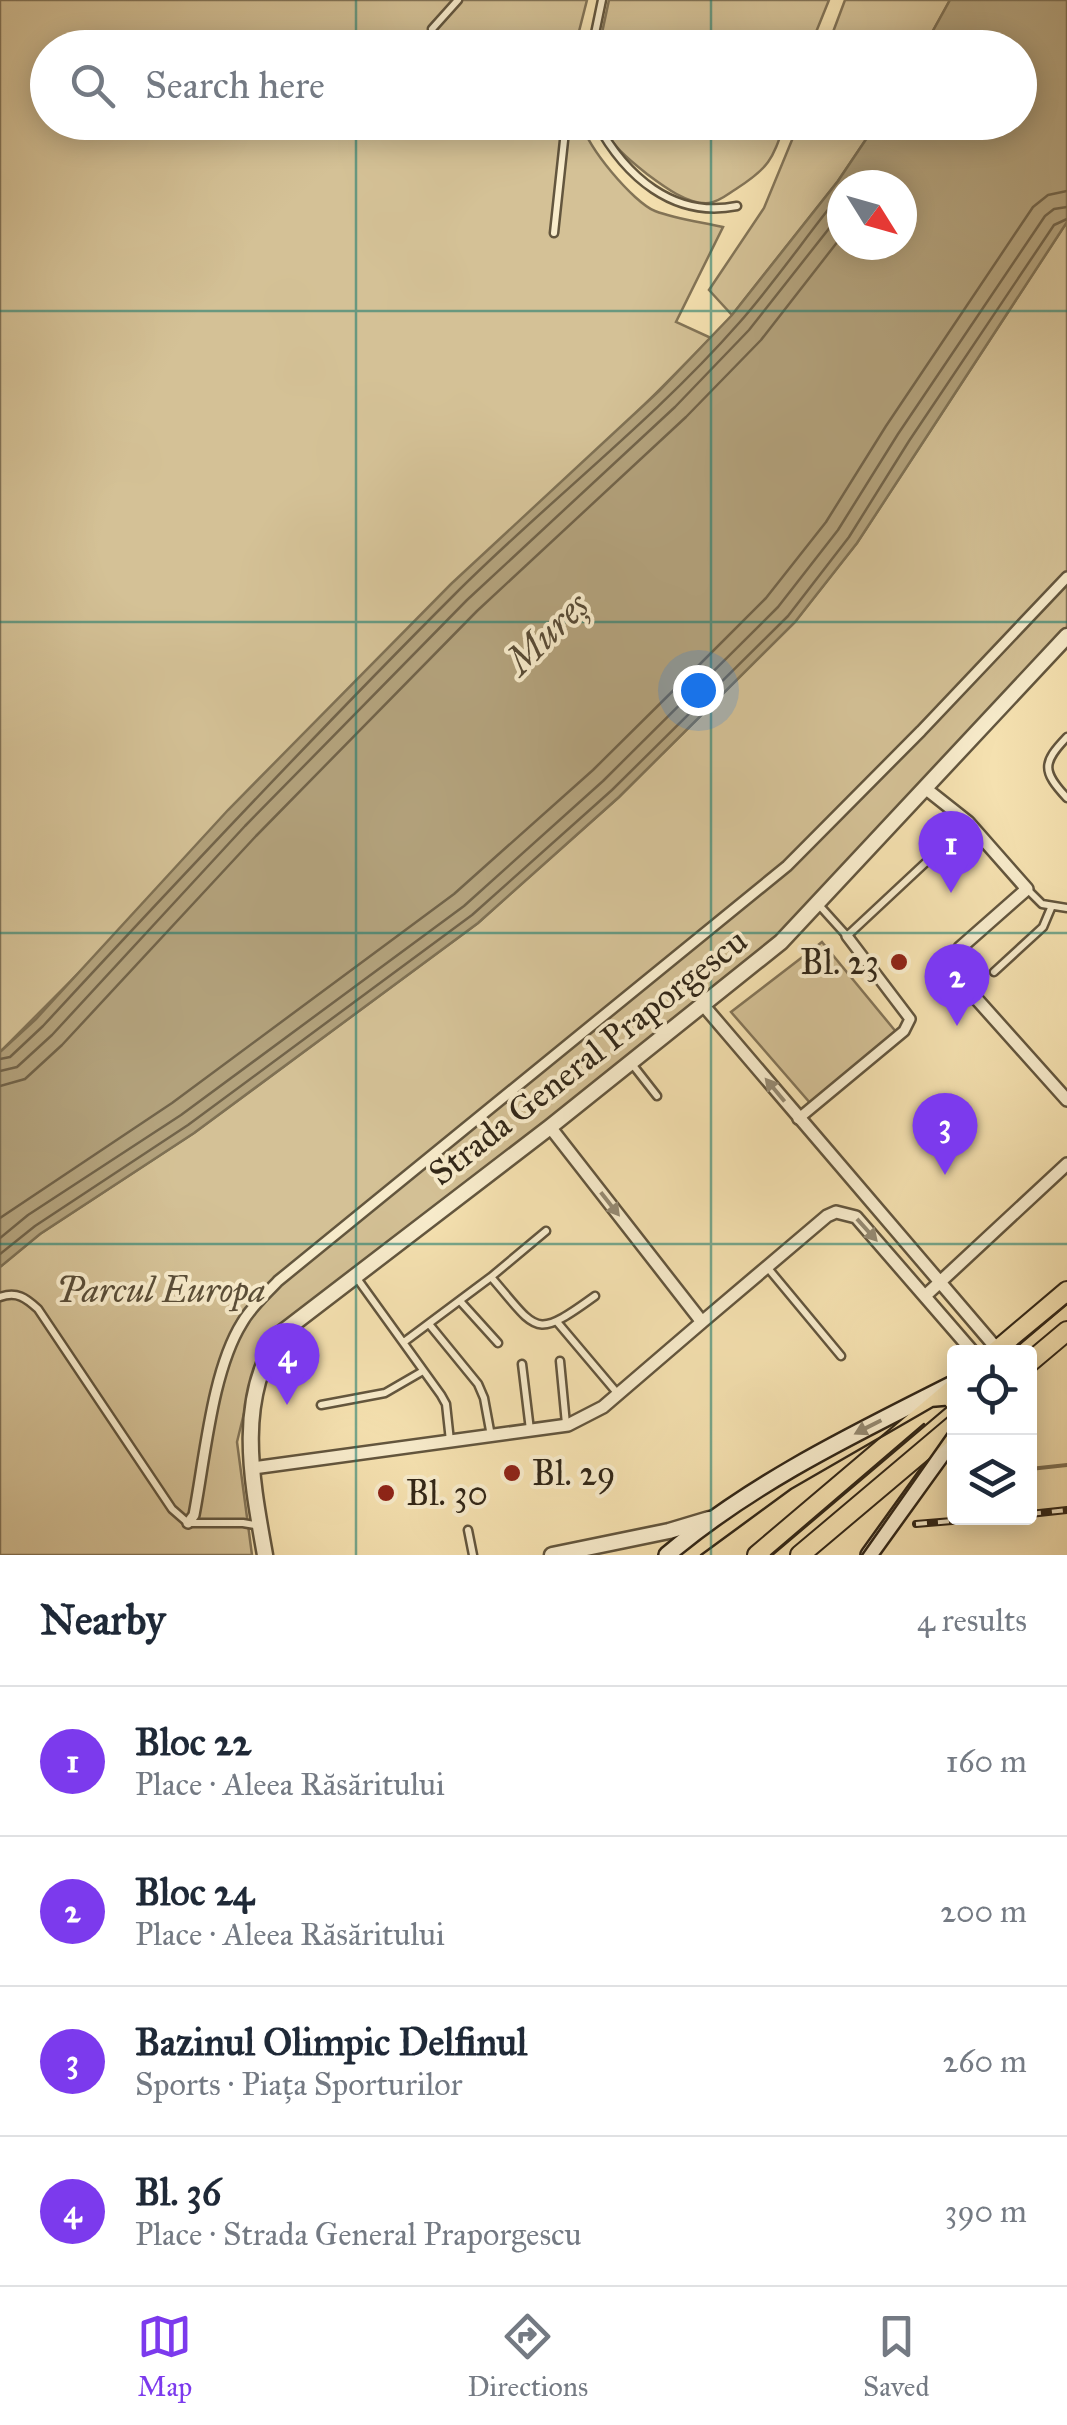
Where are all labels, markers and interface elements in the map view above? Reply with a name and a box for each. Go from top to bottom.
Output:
search box [30,30,1037,140]
icon: search [65,58,120,113]
text: Search here [145,62,325,108]
north arrow [827,170,917,260]
water label: Mureș [494,582,599,685]
your location [673,665,724,716]
pin: 1 [918,810,984,893]
street label: Strada General Praporgescu [420,919,756,1195]
place label: Bl. 23 [800,941,879,984]
pin: 2 [924,944,990,1026]
marker: Bl. 23 [888,951,910,973]
one-way arrow [764,1078,786,1103]
pin: 3 [912,1092,978,1175]
one-way arrow [599,1191,620,1217]
one-way arrow [855,1217,877,1242]
park label: Parcul Europa [56,1269,266,1312]
pin: 4 [254,1322,320,1405]
map controls [947,1345,1037,1525]
button: locate [947,1345,1037,1435]
one-way arrow [853,1418,882,1435]
button: layers [947,1435,1037,1525]
place label: Bl. 29 [532,1452,615,1495]
marker: Bl. 29 [501,1462,523,1484]
place label: Bl. 30 [406,1472,488,1515]
marker: Bl. 30 [375,1482,397,1504]
text: Nearby [40,1594,165,1646]
text: 4 results [917,1601,1027,1640]
text: Bloc 22 [135,1719,251,1765]
text: 1 [66,1742,79,1781]
text: 160 m [946,1742,1027,1781]
text: Place · Aleea Răsăritului [135,1765,445,1804]
text: Bloc 24 [135,1869,254,1915]
text: 2 [65,1892,80,1931]
text: 200 m [940,1892,1027,1931]
text: Place · Aleea Răsăritului [135,1915,445,1954]
text: Bazinul Olimpic Delfinul [135,2019,527,2065]
text: 3 [66,2042,79,2081]
text: 260 m [942,2042,1027,2081]
text: Sports · Piața Sporturilor [135,2065,462,2104]
text: Bl. 36 [135,2169,221,2215]
text: 4 [64,2192,81,2231]
text: 390 m [945,2192,1027,2231]
text: Place · Strada General Praporgescu [135,2215,582,2254]
tab: Map [137,2309,192,2404]
tab: Directions [467,2309,588,2404]
tab: Saved [863,2309,930,2404]

